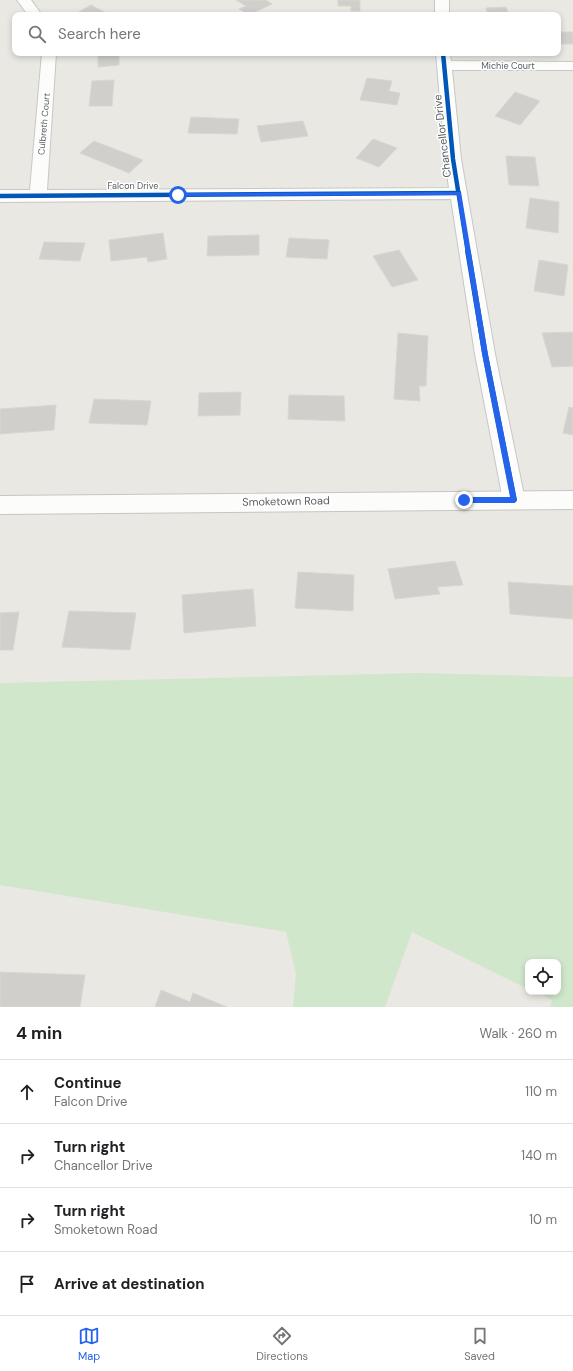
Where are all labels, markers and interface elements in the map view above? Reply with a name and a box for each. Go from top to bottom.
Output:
search box [12,12,561,56]
icon: search [26,23,48,45]
text: Search here [58,24,141,44]
street label: Michie Court [481,60,535,72]
street label: Culbreth Court [35,92,53,156]
street label: Chancellor Drive [430,94,454,178]
street label: Falcon Drive [108,180,158,192]
route start [169,186,187,204]
route end [455,491,473,509]
street label: Smoketown Road [242,493,330,509]
map controls [525,959,561,995]
button: locate [525,959,561,995]
text: 4 min [16,1022,62,1044]
text: Walk · 260 m [479,1025,557,1042]
text: Continue [54,1073,122,1093]
icon: ahead [16,1081,38,1103]
text: 110 m [525,1083,557,1100]
text: Falcon Drive [54,1093,127,1110]
text: Turn right [54,1137,125,1157]
icon: right [16,1145,38,1167]
text: 140 m [521,1147,557,1164]
text: Chancellor Drive [54,1157,153,1174]
text: Turn right [54,1201,125,1221]
icon: right [16,1209,38,1231]
text: 10 m [529,1211,557,1228]
text: Smoketown Road [54,1221,158,1238]
icon: arrive [16,1273,38,1295]
text: Arrive at destination [54,1274,205,1294]
tab: Map [78,1325,100,1363]
tab: Directions [256,1325,308,1363]
tab: Saved [464,1325,495,1363]

